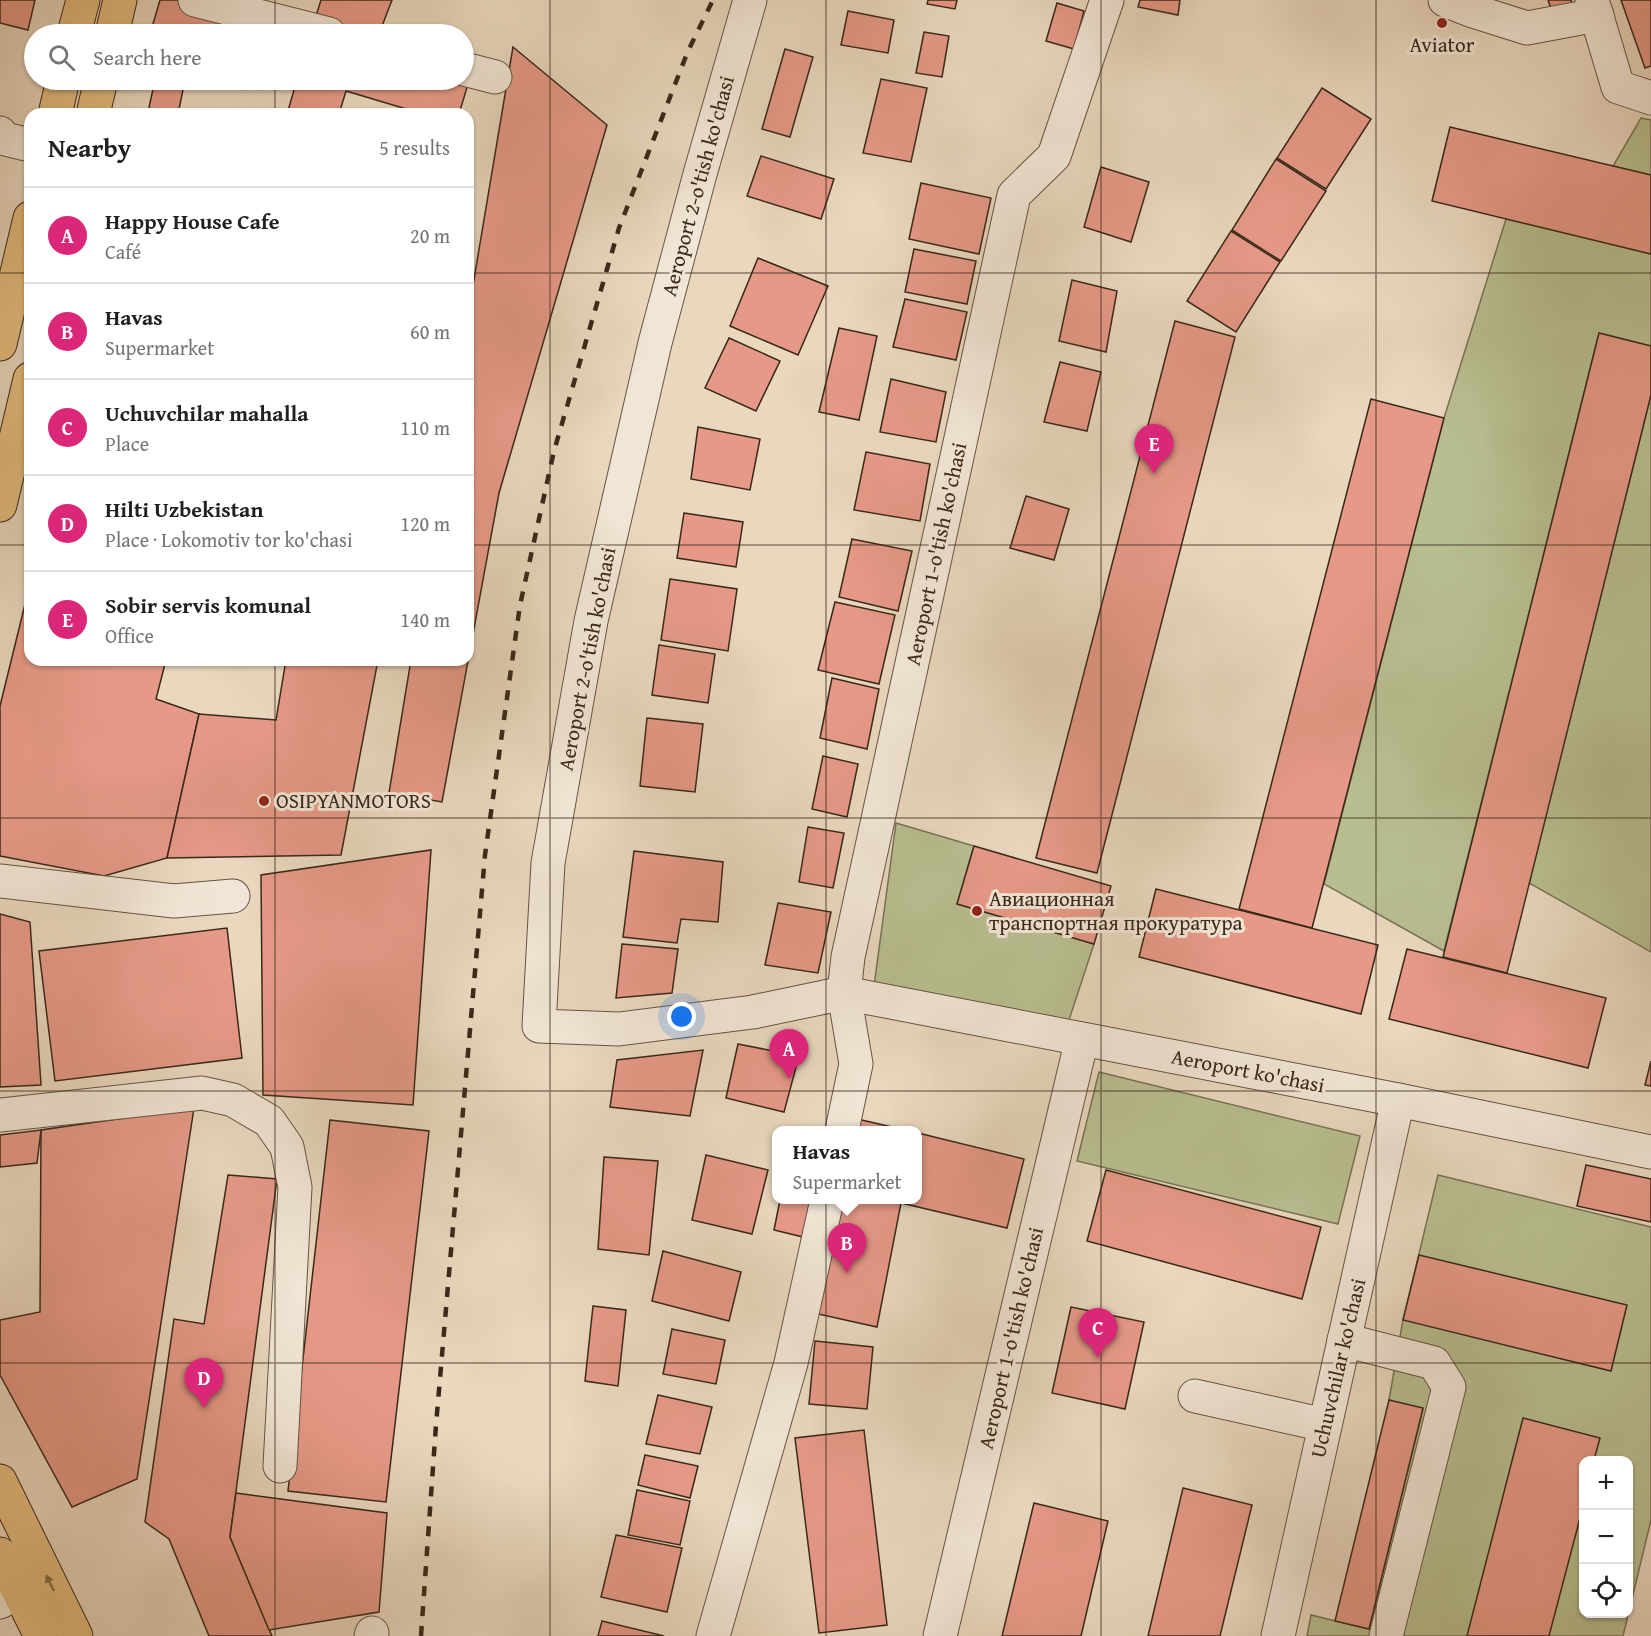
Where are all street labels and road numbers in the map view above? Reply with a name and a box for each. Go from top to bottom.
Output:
street label: Aeroport 2-o'tish ko'chasi [653,72,742,300]
street label: Aeroport 1-o'tish ko'chasi [897,439,974,668]
street label: Aeroport 2-o'tish ko'chasi [550,544,623,773]
street label: Aeroport ko'chasi [1169,1040,1328,1101]
street label: Aeroport 1-o'tish ko'chasi [970,1224,1051,1452]
street label: Uchuvchilar ko'chasi [1302,1275,1373,1461]

